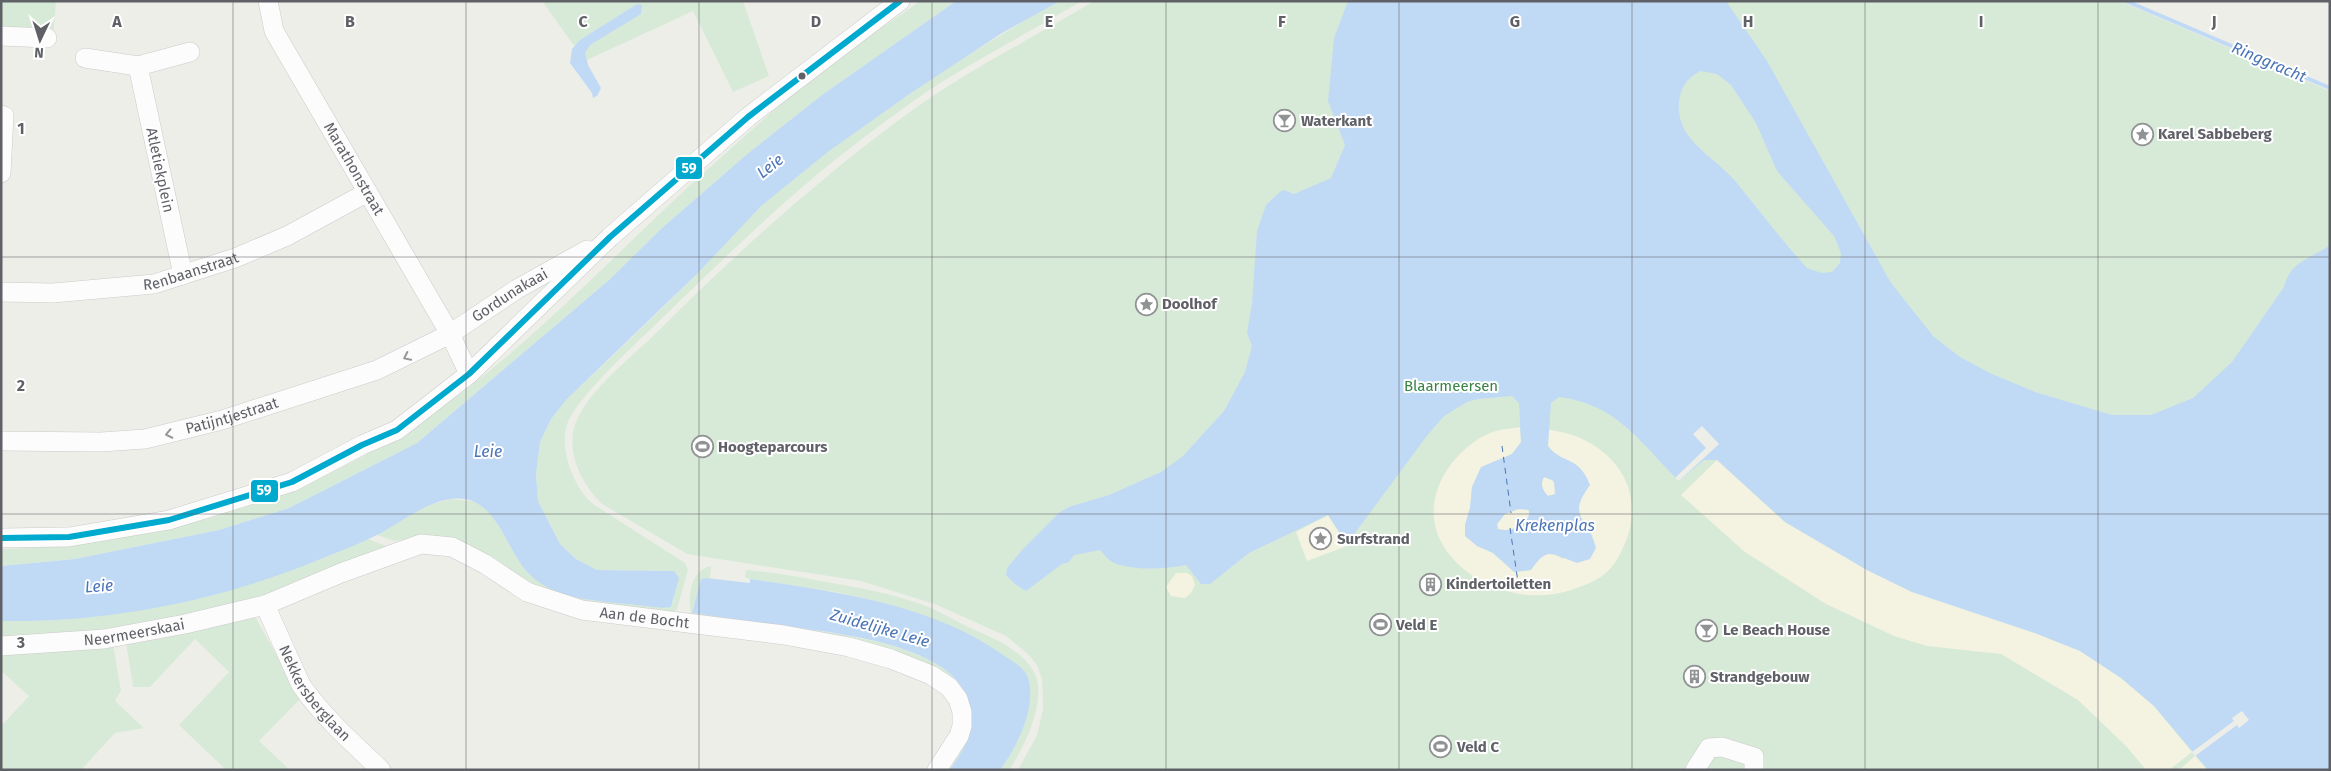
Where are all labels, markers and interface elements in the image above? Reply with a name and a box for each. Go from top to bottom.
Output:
text: A [111,12,122,31]
text: B [345,12,355,31]
text: C [578,12,588,31]
text: D [811,12,821,31]
text: E [1045,12,1053,31]
text: F [1278,12,1286,31]
text: G [1510,12,1520,31]
text: H [1743,12,1753,31]
text: I [1979,12,1983,31]
text: J [2210,12,2217,31]
north arrow [15,15,65,65]
water label: Ringgracht [2229,38,2309,86]
text: N [34,44,44,61]
unlabelled marker [797,71,807,81]
bar icon: Waterkant [1273,109,1297,133]
place label: Waterkant [1301,112,1372,130]
text: 1 [17,119,25,138]
street label: Marathonstraat [320,119,388,219]
place icon: Karel Sabbeberg [2130,122,2154,146]
place label: Karel Sabbeberg [2158,125,2272,143]
street label: Atletiekplein [142,126,178,214]
water label: Leie [753,150,787,182]
line badge: 59 [675,156,703,180]
text: 59 [681,160,697,177]
street label: Renbaanstraat [142,248,242,294]
street label: Gordunakaai [468,265,551,326]
place icon: Doolhof [1134,292,1158,316]
place label: Doolhof [1162,295,1218,313]
one-way arrow [403,351,412,361]
text: 2 [17,376,25,395]
park label: Blaarmeersen [1404,377,1498,395]
street label: Patijntjestraat [184,393,281,438]
one-way arrow [165,429,174,439]
sports icon: Hoogteparcours [690,435,714,459]
place label: Hoogteparcours [718,438,827,456]
water label: Leie [474,442,502,461]
line badge: 59 [250,479,279,503]
text: 59 [256,482,272,499]
water label: Krekenplas [1515,516,1595,535]
place icon: Surfstrand [1309,527,1333,551]
place label: Surfstrand [1337,530,1410,548]
building icon: Kindertoiletten [1418,572,1442,596]
place label: Kindertoiletten [1446,575,1551,593]
water label: Leie [84,576,114,596]
street label: Aan de Bocht [599,603,691,632]
water label: Zuidelijke Leie [827,604,932,651]
sports icon: Veld E [1368,613,1392,637]
street label: Neermeerskaai [83,615,186,649]
place label: Veld E [1395,616,1437,634]
bar icon: Le Beach House [1695,618,1719,642]
place label: Le Beach House [1723,621,1830,639]
text: 3 [16,633,25,652]
street label: Nekkersberglaan [275,642,354,745]
building icon: Strandgebouw [1682,665,1706,689]
place label: Strandgebouw [1710,668,1810,686]
sports icon: Veld C [1429,735,1453,759]
place label: Veld C [1456,738,1499,756]

